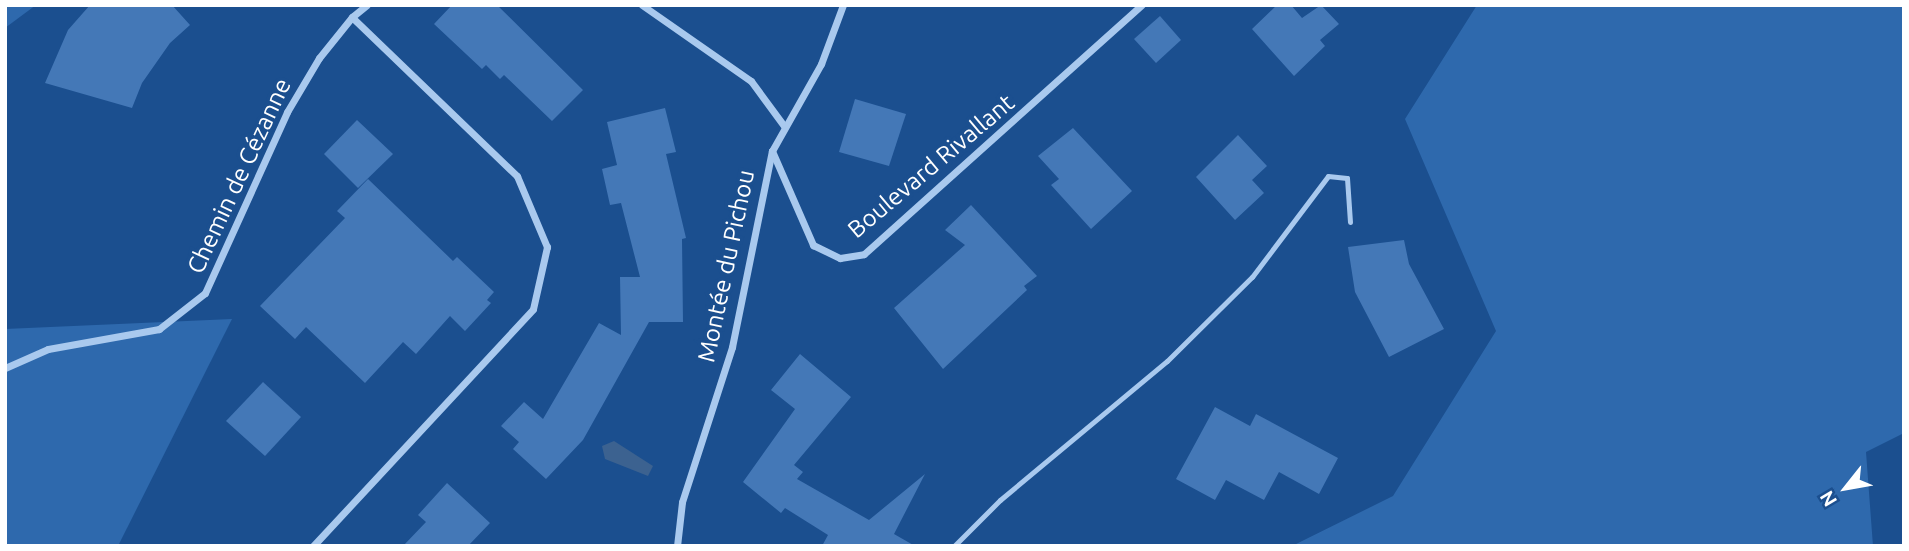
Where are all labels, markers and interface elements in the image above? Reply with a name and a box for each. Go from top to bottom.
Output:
street label: Chemin de Cézanne [181,74,297,278]
street label: Boulevard Rivallant [842,88,1020,244]
street label: Montée du Pichou [692,167,760,365]
north arrow [1811,453,1881,523]
text: N [1815,487,1841,511]

